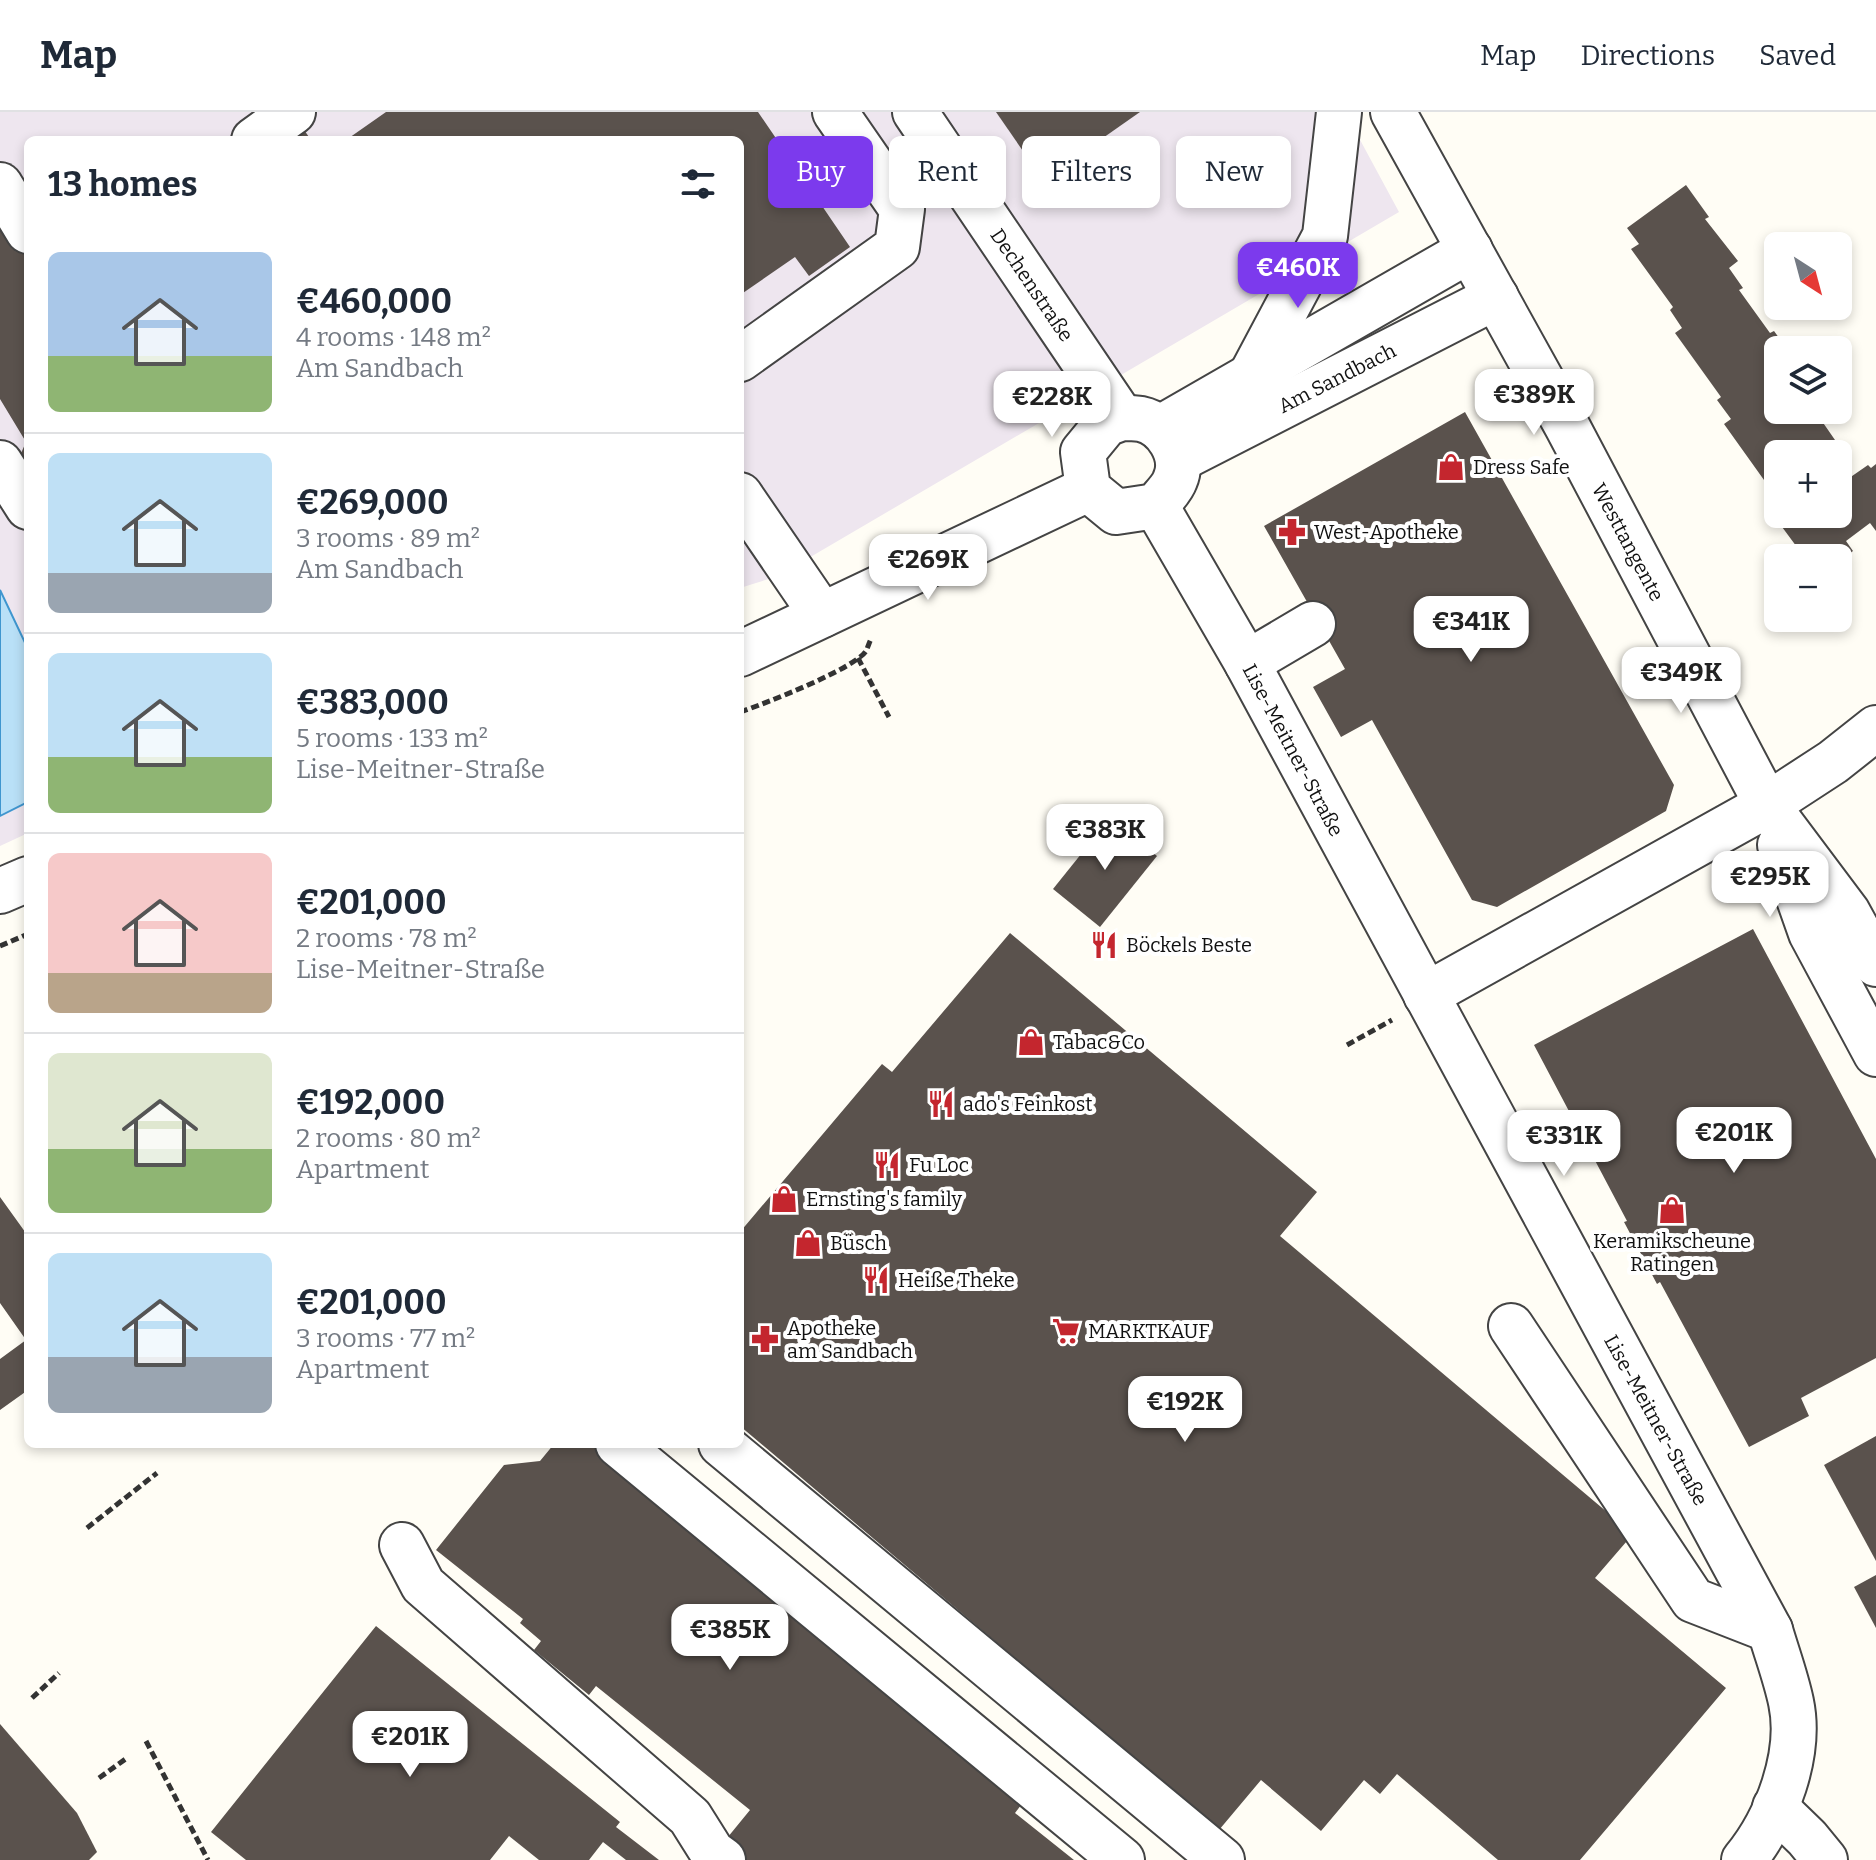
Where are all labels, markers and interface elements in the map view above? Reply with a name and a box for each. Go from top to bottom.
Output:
text: Map [40,32,117,78]
text: Map [1480,39,1536,72]
text: Directions [1580,39,1715,72]
text: Saved [1759,39,1836,72]
chip: Buy [768,136,873,208]
chip: Rent [889,136,1006,208]
chip: Filters [1022,136,1160,208]
chip: New [1176,136,1291,208]
icon: filters [676,162,720,206]
text: 13 homes [48,164,197,205]
street label: Dechenstraße [985,224,1079,346]
north arrow [1764,232,1852,320]
map controls [1764,232,1852,632]
pin: €460K [1242,242,1354,310]
text: €460K [1256,252,1340,283]
text: €460,000 [296,281,452,322]
icon: home [112,284,208,380]
text: 4 rooms · 148 m² [296,322,491,353]
button: layers [1764,336,1852,424]
street label: Am Sandbach [1274,338,1400,418]
text: Am Sandbach [296,353,463,384]
pin: €389K [1478,369,1590,437]
pin: €228K [996,371,1108,439]
text: €389K [1493,379,1575,410]
text: €228K [1012,381,1092,412]
button: + [1764,440,1852,528]
shop icon: Dress Safe [1436,452,1466,482]
place label: Dress Safe [1473,455,1570,479]
street label: Westtangente [1587,479,1669,605]
text: €269,000 [296,482,449,523]
icon: home [112,485,208,581]
pharmacy icon: West-Apotheke [1277,517,1307,547]
place label: West-Apotheke [1314,520,1459,544]
text: 3 rooms · 89 m² [296,523,480,554]
pin: €269K [872,534,984,602]
text: €269K [887,544,969,575]
button: − [1764,544,1852,632]
text: Am Sandbach [296,554,463,585]
pin: €341K [1415,596,1527,664]
text: €341K [1432,606,1510,637]
pin: €349K [1625,647,1737,715]
text: €349K [1640,657,1722,688]
street label: Lise-Meitner-Straße [1237,660,1349,840]
text: €383,000 [296,682,449,723]
icon: home [112,685,208,781]
text: 5 rooms · 133 m² [296,723,488,754]
text: Lise-Meitner-Straße [296,754,545,785]
pin: €383K [1049,804,1161,872]
text: €383K [1064,814,1146,845]
pin: €295K [1714,851,1826,919]
text: €295K [1730,861,1810,892]
text: €201,000 [296,882,446,923]
icon: home [112,885,208,981]
text: 2 rooms · 78 m² [296,923,477,954]
restaurant icon: Böckels Beste [1089,930,1119,960]
place label: Böckels Beste [1126,933,1252,957]
text: Lise-Meitner-Straße [296,954,545,985]
shop icon: Tabac&Co [1016,1027,1046,1057]
place label: Tabac&Co [1053,1030,1145,1054]
text: €192,000 [296,1082,445,1123]
icon: home [112,1085,208,1181]
restaurant icon: ado's Feinkost [926,1089,956,1119]
place label: ado's Feinkost [963,1092,1093,1116]
pin: €201K [1678,1107,1790,1175]
pin: €331K [1508,1110,1620,1178]
text: €201K [1695,1117,1773,1148]
text: €331K [1525,1120,1603,1151]
text: 2 rooms · 80 m² [296,1123,481,1154]
restaurant icon: Fu Loc [872,1150,902,1180]
place label: Fu Loc [909,1153,969,1177]
text: Apartment [296,1154,429,1185]
shop icon: Ernsting's family [769,1184,799,1214]
place label: Ernsting's family [806,1187,963,1211]
shop icon: Keramikscheune Ratingen [1657,1195,1687,1225]
shop icon: Büsch [793,1228,823,1258]
place label: Keramikscheune Ratingen [1593,1229,1751,1276]
place label: Büsch [830,1231,887,1255]
restaurant icon: Heiße Theke [861,1265,891,1295]
place label: Heiße Theke [898,1268,1015,1292]
text: €201,000 [296,1282,446,1323]
icon: home [112,1285,208,1381]
place label: Apotheke am Sandbach [787,1316,913,1363]
supermarket icon: MARKTKAUF [1051,1316,1081,1346]
place label: MARKTKAUF [1088,1319,1210,1343]
text: 3 rooms · 77 m² [296,1323,475,1354]
pharmacy icon: Apotheke am Sandbach [750,1324,780,1354]
street label: Lise-Meitner-Straße [1599,1330,1713,1510]
text: Apartment [296,1354,429,1385]
pin: €192K [1129,1376,1241,1444]
text: €192K [1146,1386,1224,1417]
pin: €385K [674,1604,786,1672]
text: €385K [689,1614,771,1645]
pin: €201K [354,1711,466,1779]
text: €201K [371,1721,449,1752]

